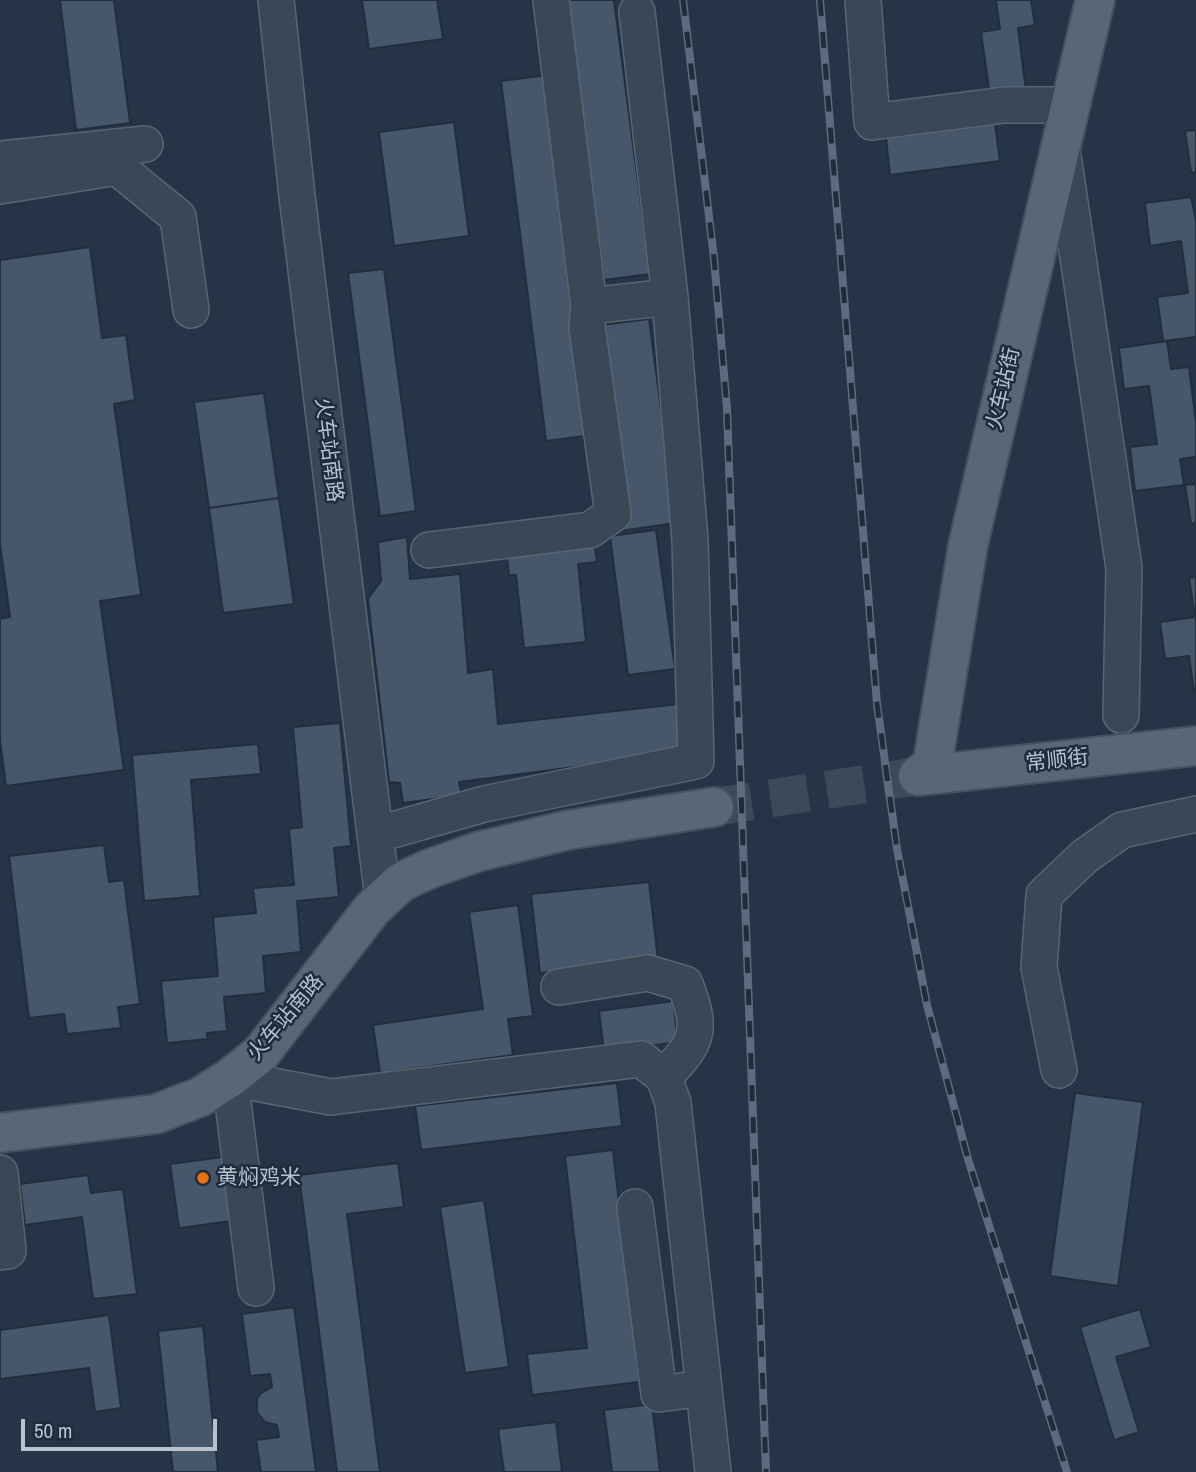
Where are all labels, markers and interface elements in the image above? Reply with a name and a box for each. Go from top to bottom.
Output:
street label: 火车站街 [982,345,1026,433]
street label: 火车站南路 [309,396,347,504]
street label: 常顺街 [1024,745,1090,777]
street label: 火车站南路 [243,970,329,1066]
place label: 黄焖鸡米 [217,1165,301,1191]
marker: 黄焖鸡米 [195,1170,211,1186]
scale bar [24,1406,220,1450]
text: 50 m [34,1416,72,1445]

